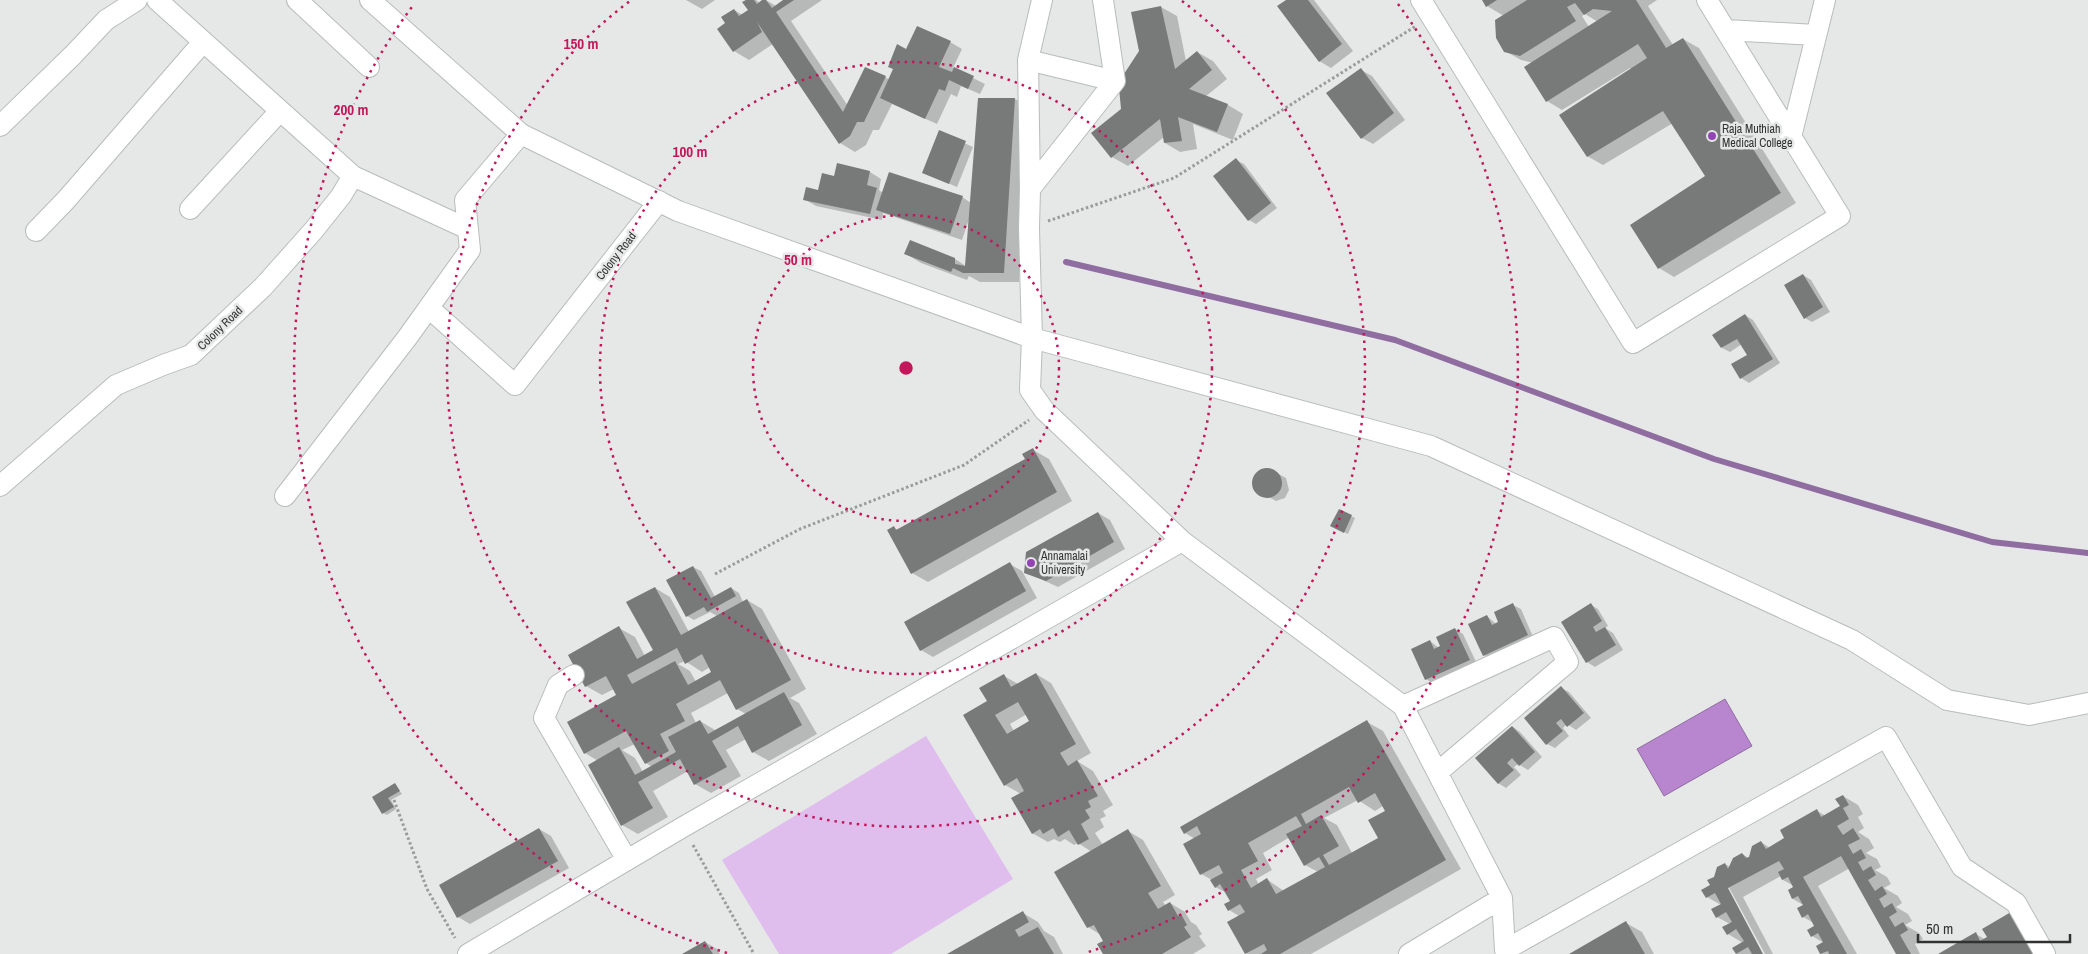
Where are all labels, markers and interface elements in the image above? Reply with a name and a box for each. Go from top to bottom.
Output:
text: 150 m [564,33,598,54]
text: 200 m [334,99,368,120]
place label: Raja Muthiah Medical College [1722,121,1793,151]
marker: Raja Muthiah Medical College [1706,130,1718,142]
text: 100 m [673,141,707,162]
street label: Colony Road [592,229,640,283]
text: 50 m [784,249,812,270]
street label: Colony Road [194,302,246,354]
centre of rings [897,359,915,377]
place label: Annamalai University [1040,548,1088,578]
marker: Annamalai University [1025,557,1037,569]
scale bar [1918,912,2070,944]
text: 50 m [1926,918,1953,939]

